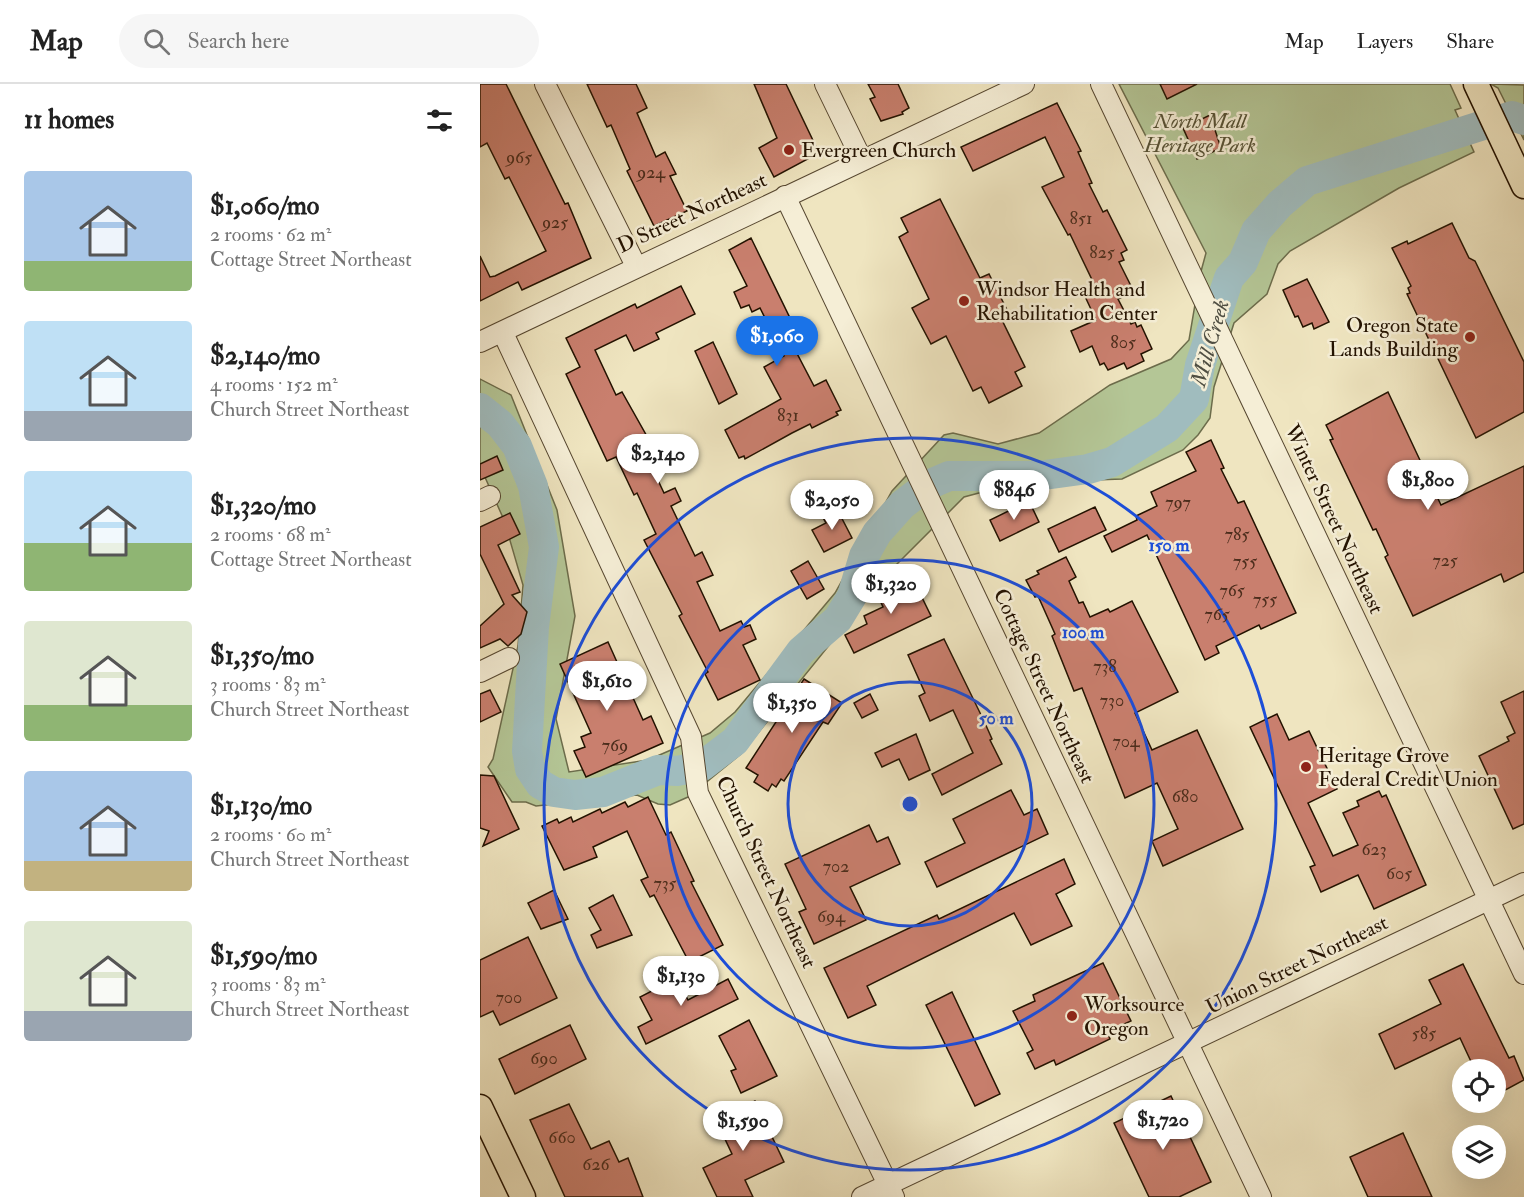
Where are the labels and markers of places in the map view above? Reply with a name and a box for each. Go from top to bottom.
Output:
place label: Evergreen Church [801,137,956,164]
marker: Evergreen Church [782,143,796,157]
place label: Windsor Health and Rehabilitation Center [975,276,1157,327]
marker: Windsor Health and Rehabilitation Center [957,294,971,308]
place label: Oregon State Lands Building [1329,312,1459,363]
pin: $1,060 [728,316,826,367]
marker: Oregon State Lands Building [1463,330,1477,344]
pin: $2,140 [609,434,707,485]
pin: $1,800 [1379,460,1477,511]
pin: $846 [978,470,1050,521]
pin: $2,050 [783,480,881,531]
pin: $1,320 [842,564,940,615]
pin: $1,610 [558,661,656,712]
pin: $1,350 [743,683,841,734]
place label: Heritage Grove Federal Credit Union [1318,742,1498,793]
marker: Heritage Grove Federal Credit Union [1299,760,1313,774]
centre of rings [900,794,920,814]
pin: $1,130 [632,956,730,1007]
place label: Worksource Oregon [1083,991,1185,1042]
marker: Worksource Oregon [1065,1009,1079,1023]
pin: $1,720 [1114,1100,1212,1151]
pin: $1,590 [694,1101,792,1152]

